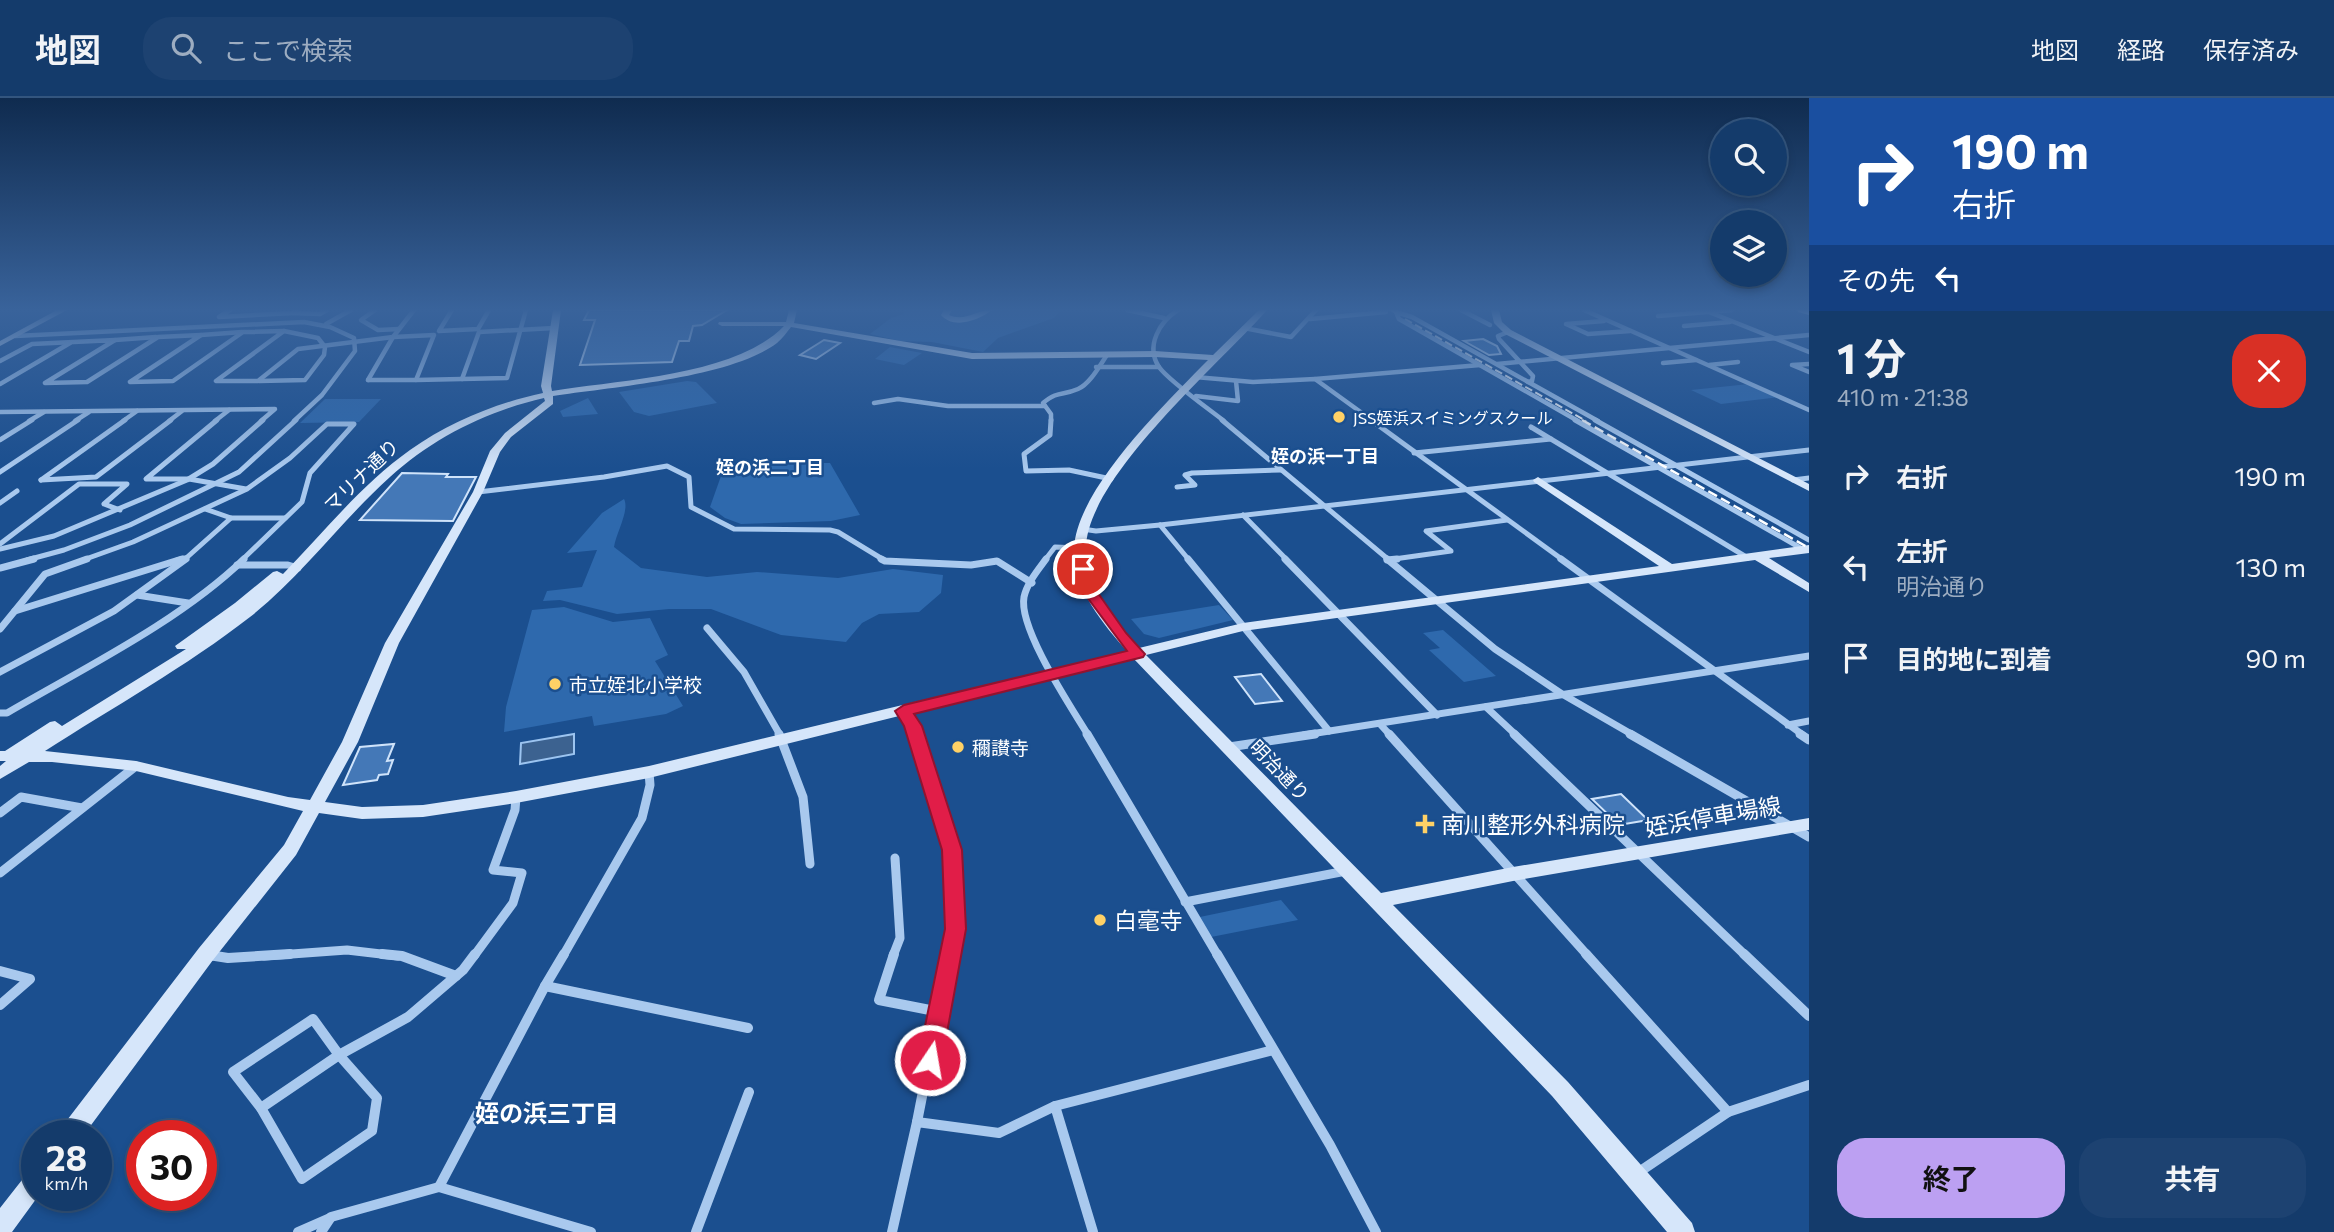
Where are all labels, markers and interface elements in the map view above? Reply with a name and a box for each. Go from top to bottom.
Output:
search box [143,17,633,80]
text: 地図 [35,28,101,69]
icon: search [167,29,205,67]
text: ここで検索 [223,34,353,65]
text: 地図 [2031,35,2079,64]
text: 経路 [2117,35,2165,64]
text: 保存済み [2203,35,2299,64]
map controls [1710,119,1787,287]
button: search [1710,119,1787,196]
text: 190 m [1952,119,2089,179]
icon: right [1837,126,1928,217]
text: 右折 [1952,183,2016,223]
button: layers [1710,210,1787,287]
icon: left [1929,259,1967,297]
text: その先 [1837,264,1915,295]
text: 1 分 [1837,331,1906,383]
button: close [2232,334,2306,408]
text: 410 m · 21:38 [1837,383,1969,411]
place label: JSS姪浜スイミングスクール [1353,408,1552,427]
marker: JSS姪浜スイミングスクール [1331,409,1347,425]
street label: マリナ通り [319,434,403,516]
district label: 姪の浜一丁目 [1271,445,1379,467]
district label: 姪の浜二丁目 [716,456,824,478]
icon: right [1837,457,1875,495]
text: 190 m [2234,460,2306,491]
text: 右折 [1896,461,1948,492]
text: 左折 [1896,535,1948,566]
pin [1053,539,1113,599]
icon: left [1837,548,1875,586]
icon: arrive [1064,550,1102,588]
text: 130 m [2235,551,2306,582]
text: 明治通り [1896,572,1988,600]
icon: arrive [1837,639,1875,677]
text: 90 m [2246,642,2306,673]
text: 目的地に到着 [1896,643,2052,674]
place label: 市立姪北小学校 [569,673,702,696]
marker: 市立姪北小学校 [547,676,563,692]
street label: 明治通り [1245,735,1315,805]
place label: 穪讃寺 [972,736,1029,759]
marker: 穪讃寺 [950,739,966,755]
street label: 姪浜停車場線 [1643,790,1783,842]
place label: 南川整形外科病院 [1441,810,1625,838]
marker: 南川整形外科病院 [1415,814,1435,834]
place label: 白毫寺 [1114,906,1183,934]
marker: 白毫寺 [1092,912,1108,928]
position arrow [893,1023,967,1097]
district label: 姪の浜三丁目 [475,1098,619,1127]
speed limit sign: 30 [126,1120,217,1211]
text: 28 [46,1135,87,1178]
button: 終了 [1837,1138,2065,1218]
button: 共有 [2079,1138,2306,1218]
text: km/h [45,1172,88,1194]

